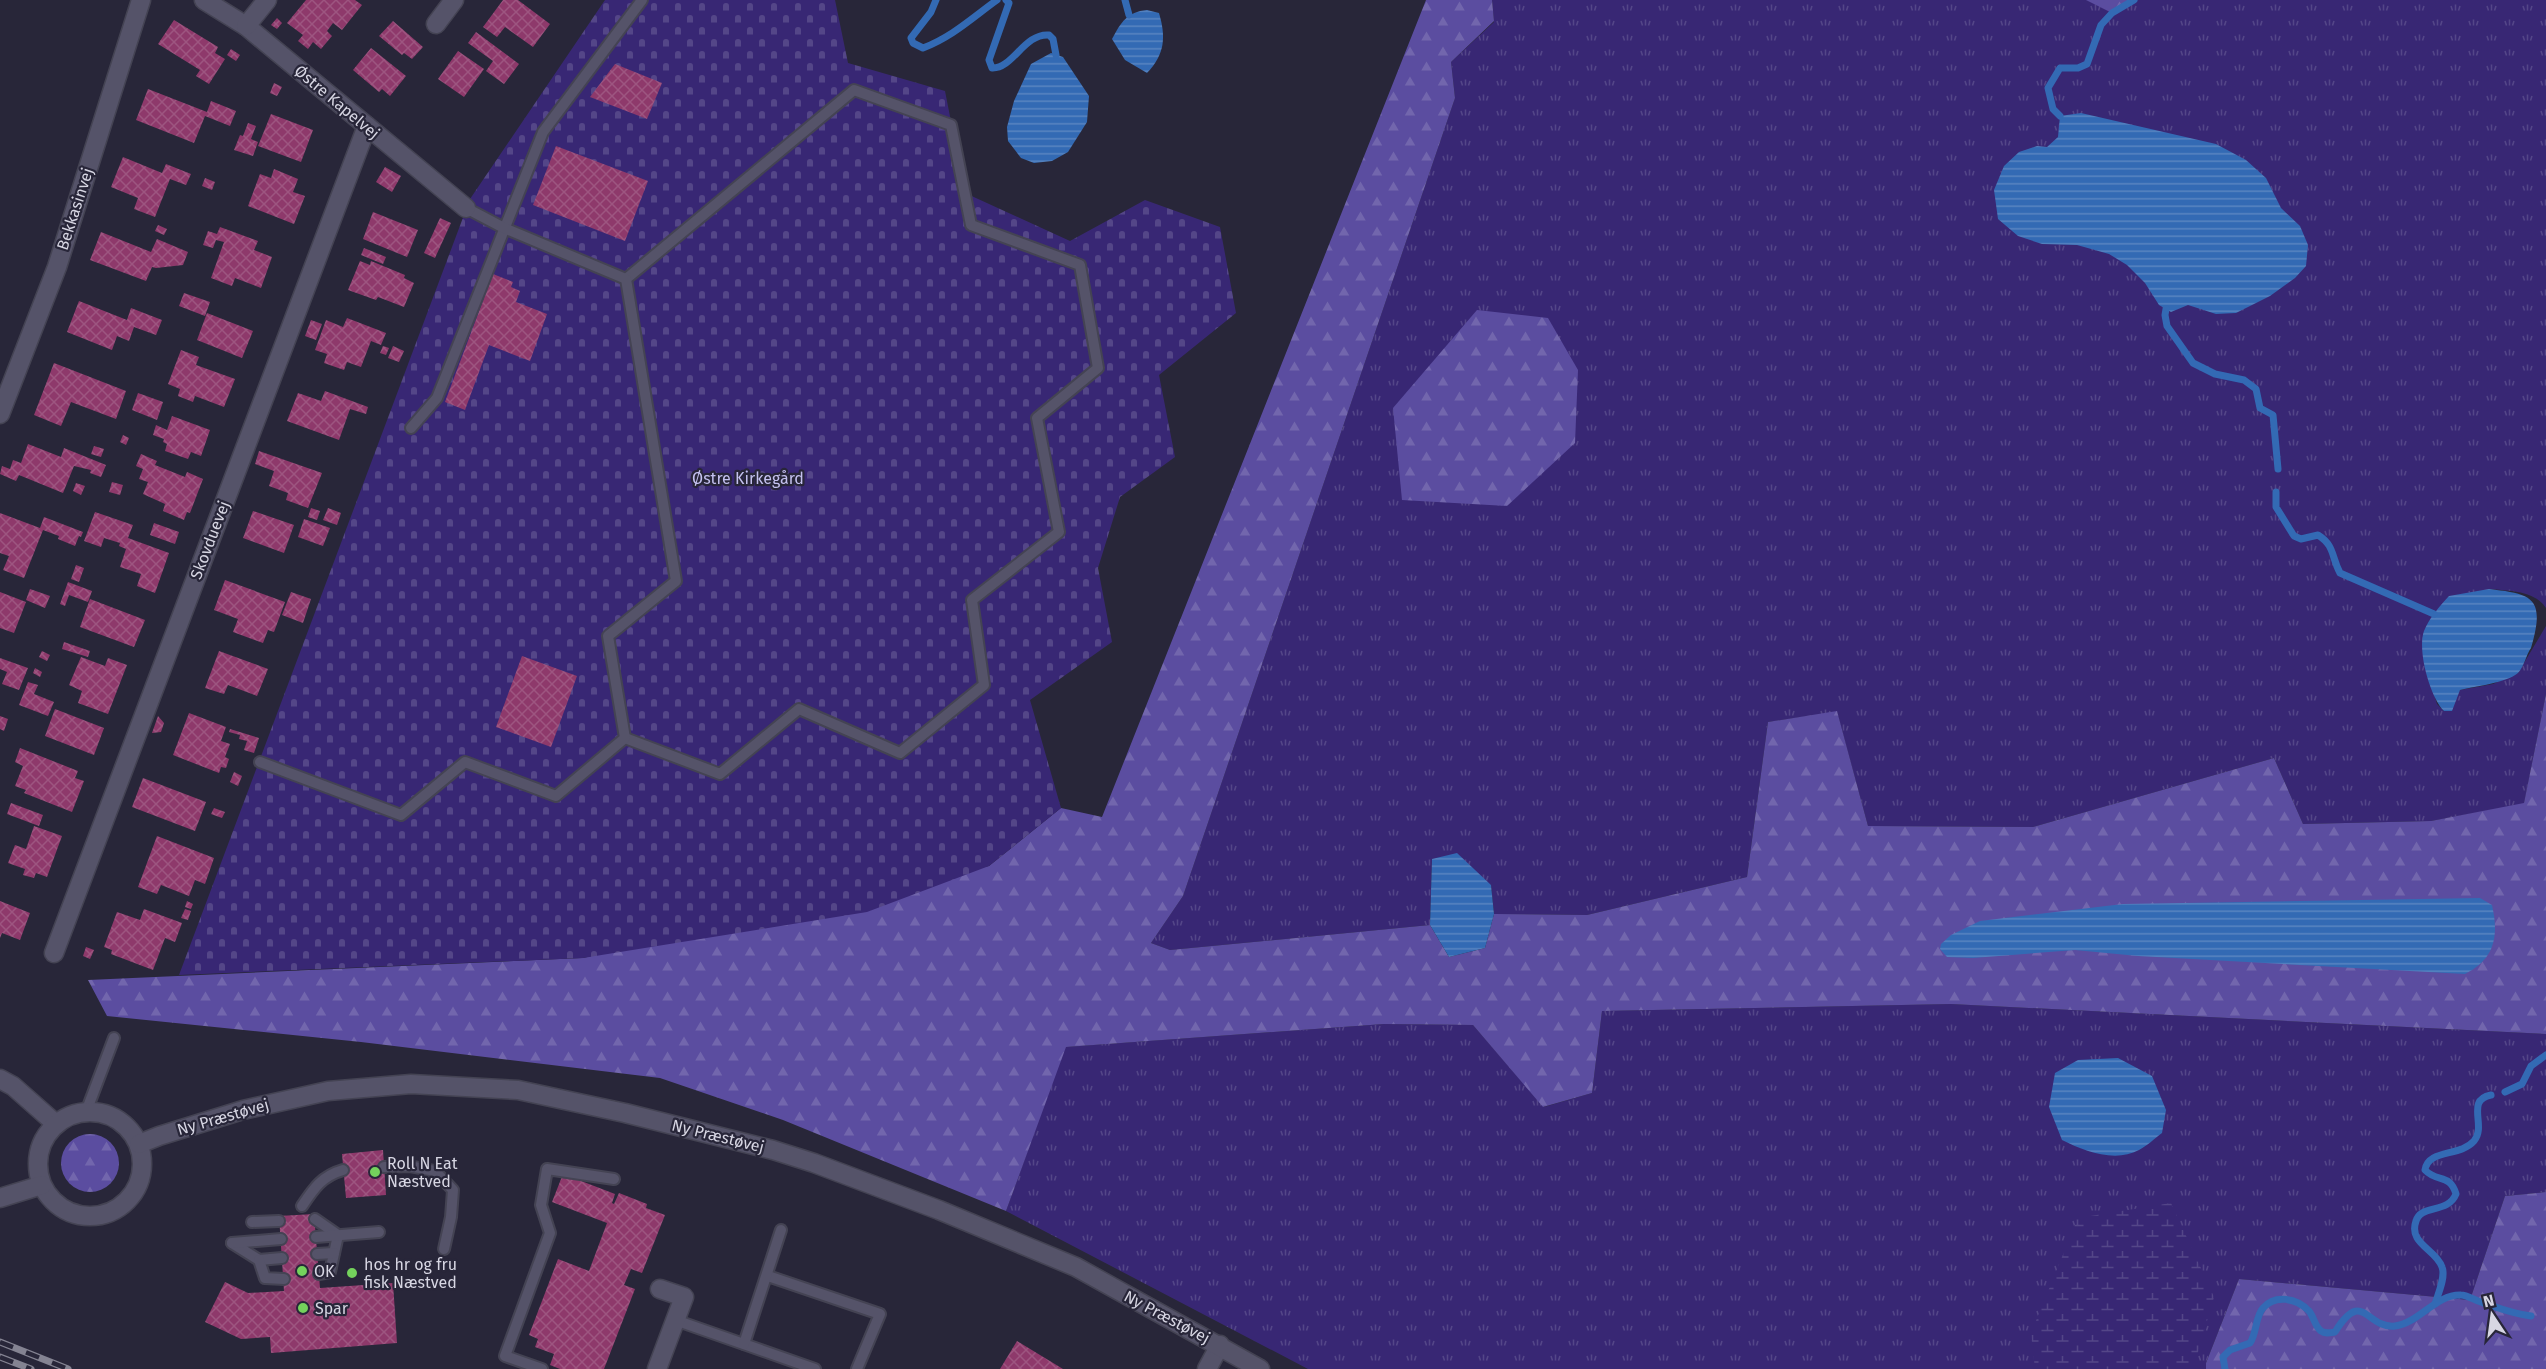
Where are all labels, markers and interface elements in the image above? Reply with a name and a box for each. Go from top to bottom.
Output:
street label: Østre Kapelvej [291,61,383,143]
street label: Bekkasinvej [53,165,97,253]
park label: Østre Kirkegård [692,469,804,488]
street label: Skovduevej [186,498,234,582]
street label: Ny Præstøvej [175,1095,271,1139]
street label: Ny Præstøvej [670,1115,766,1157]
place label: Roll N Eat Næstved [387,1154,458,1191]
marker: Roll N Eat Næstved [368,1165,382,1179]
place label: hos hr og fru fisk Næstved [364,1255,457,1292]
place label: OK [314,1262,335,1281]
marker: OK [295,1264,309,1278]
marker: hos hr og fru fisk Næstved [345,1266,359,1280]
north arrow [2462,1285,2522,1345]
street label: Ny Præstøvej [1121,1286,1213,1348]
text: N [2481,1290,2496,1311]
place label: Spar [315,1299,349,1318]
marker: Spar [296,1301,310,1315]

